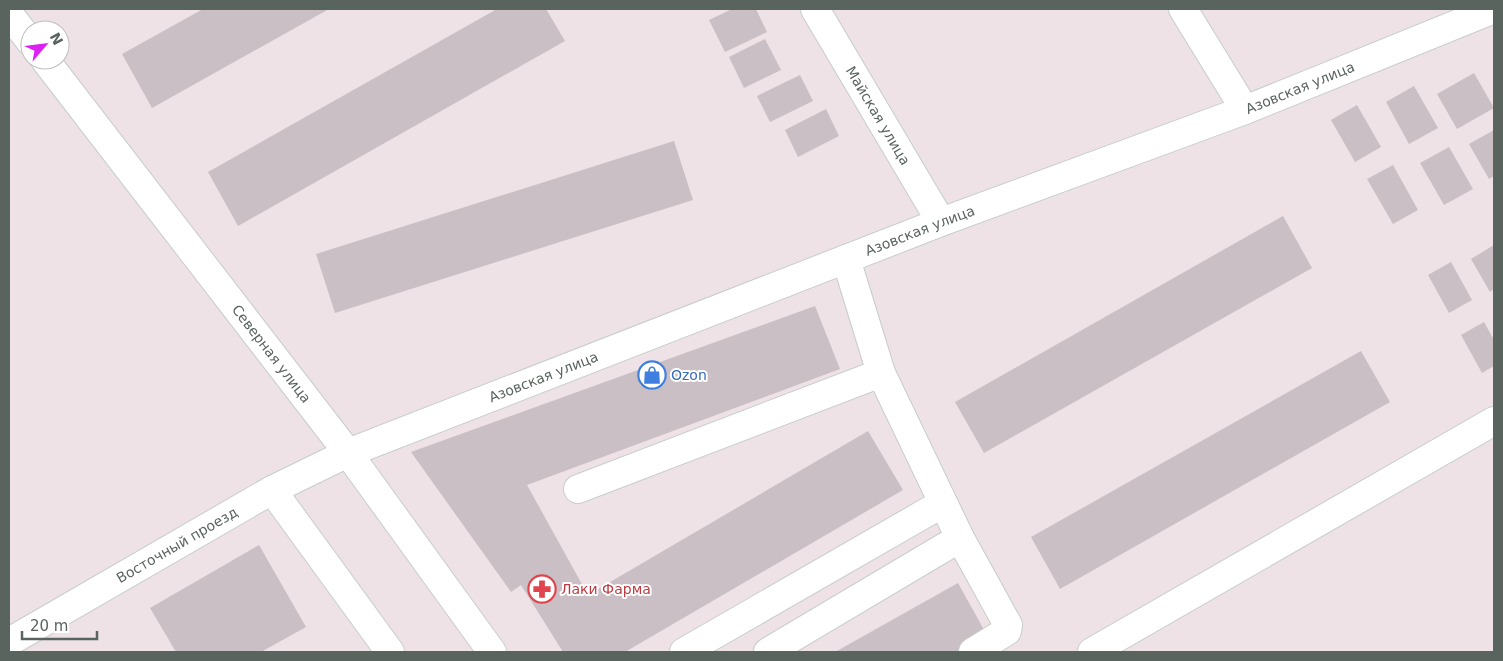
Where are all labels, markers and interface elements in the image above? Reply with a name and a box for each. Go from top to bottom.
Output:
north arrow [20,20,70,70]
text: N [47,30,66,48]
street label: Азовская улица [1243,58,1357,117]
street label: Майская улица [843,63,914,168]
street label: Азовская улица [863,202,977,259]
street label: Северная улица [229,302,314,406]
street label: Азовская улица [486,348,600,405]
shop icon: Ozon [637,360,667,390]
place label: Ozon [671,367,707,383]
street label: Восточный проезд [114,504,240,586]
pharmacy icon: Лаки Фарма [527,574,557,604]
place label: Лаки Фарма [561,581,651,597]
scale bar [22,608,98,640]
text: 20 m [30,617,68,635]

